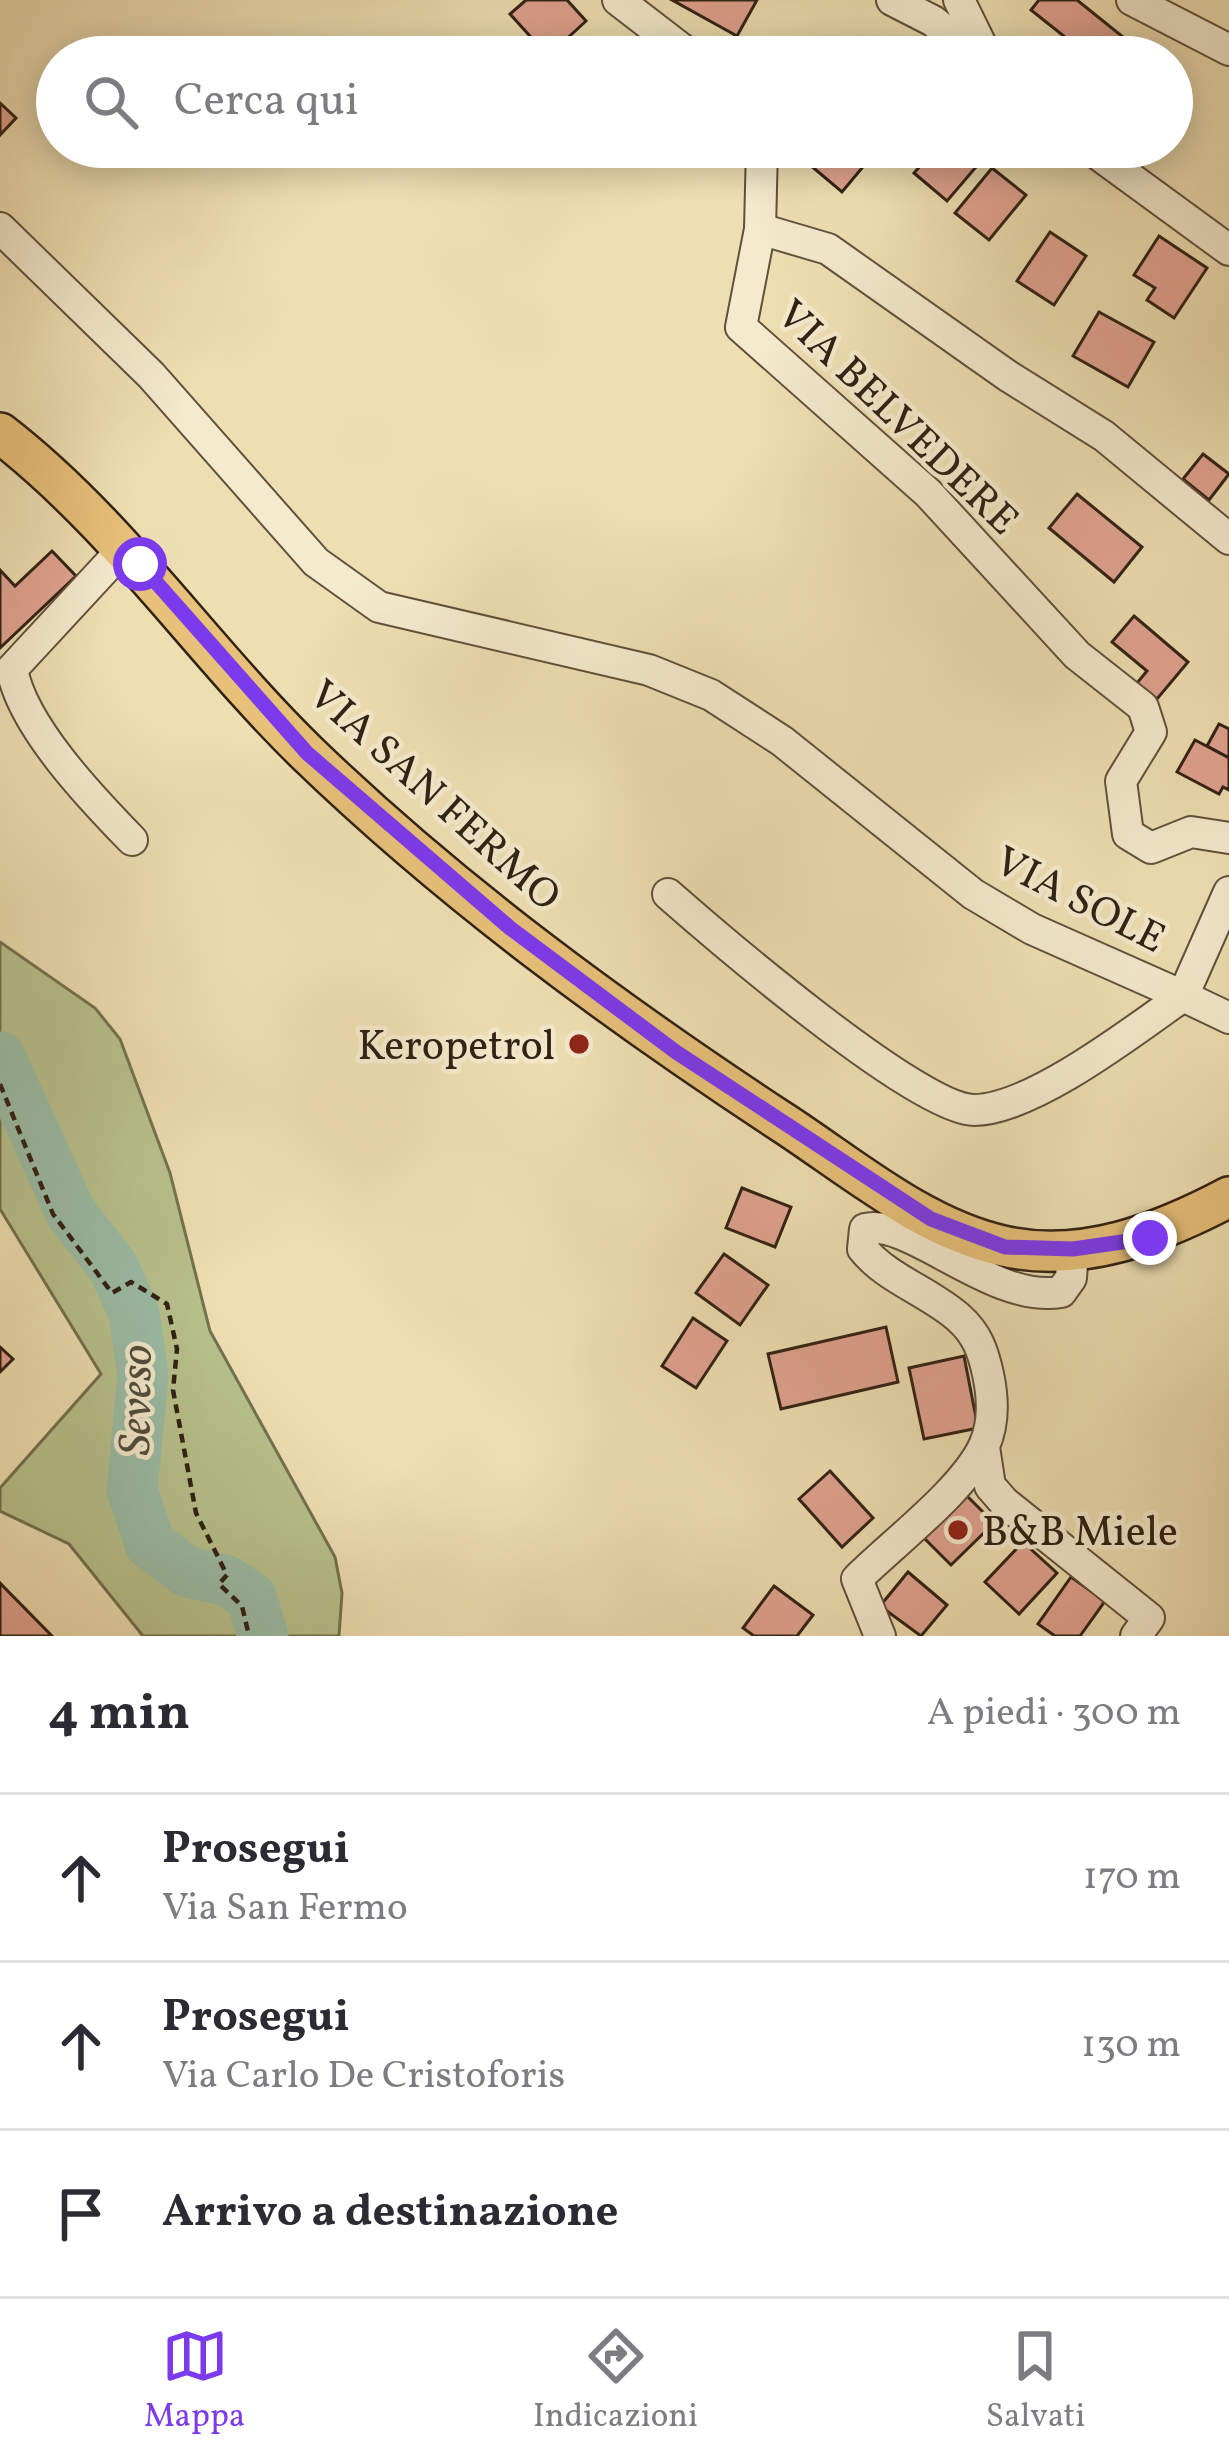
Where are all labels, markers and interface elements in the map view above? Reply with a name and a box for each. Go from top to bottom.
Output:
search box [36,36,1193,168]
icon: search [78,69,144,135]
text: Cerca qui [174,71,359,134]
street label: VIA BELVEDERE [761,288,1030,550]
route start [113,537,167,591]
street label: VIA SAN FERMO [294,668,572,927]
street label: VIA SOLE [983,834,1174,970]
place label: Keropetrol [358,1019,555,1078]
marker: Keropetrol [566,1031,592,1057]
route end [1123,1211,1177,1265]
water label: Seveso [106,1344,171,1456]
place label: B&B Miele [982,1505,1178,1564]
marker: B&B Miele [945,1517,971,1543]
text: 4 min [48,1679,190,1750]
text: A piedi · 300 m [927,1687,1181,1741]
text: Prosegui [162,1819,350,1882]
icon: ahead [48,1845,114,1911]
text: 170 m [1083,1851,1181,1905]
text: Via San Fermo [162,1882,408,1936]
text: Prosegui [162,1987,350,2050]
icon: ahead [48,2013,114,2079]
text: 130 m [1081,2019,1181,2073]
text: Via Carlo De Cristoforis [162,2050,565,2104]
icon: arrive [48,2181,114,2247]
text: Arrivo a destinazione [162,2182,618,2245]
tab: Mappa [144,2323,245,2441]
tab: Indicazioni [533,2323,698,2441]
tab: Salvati [986,2323,1085,2441]

